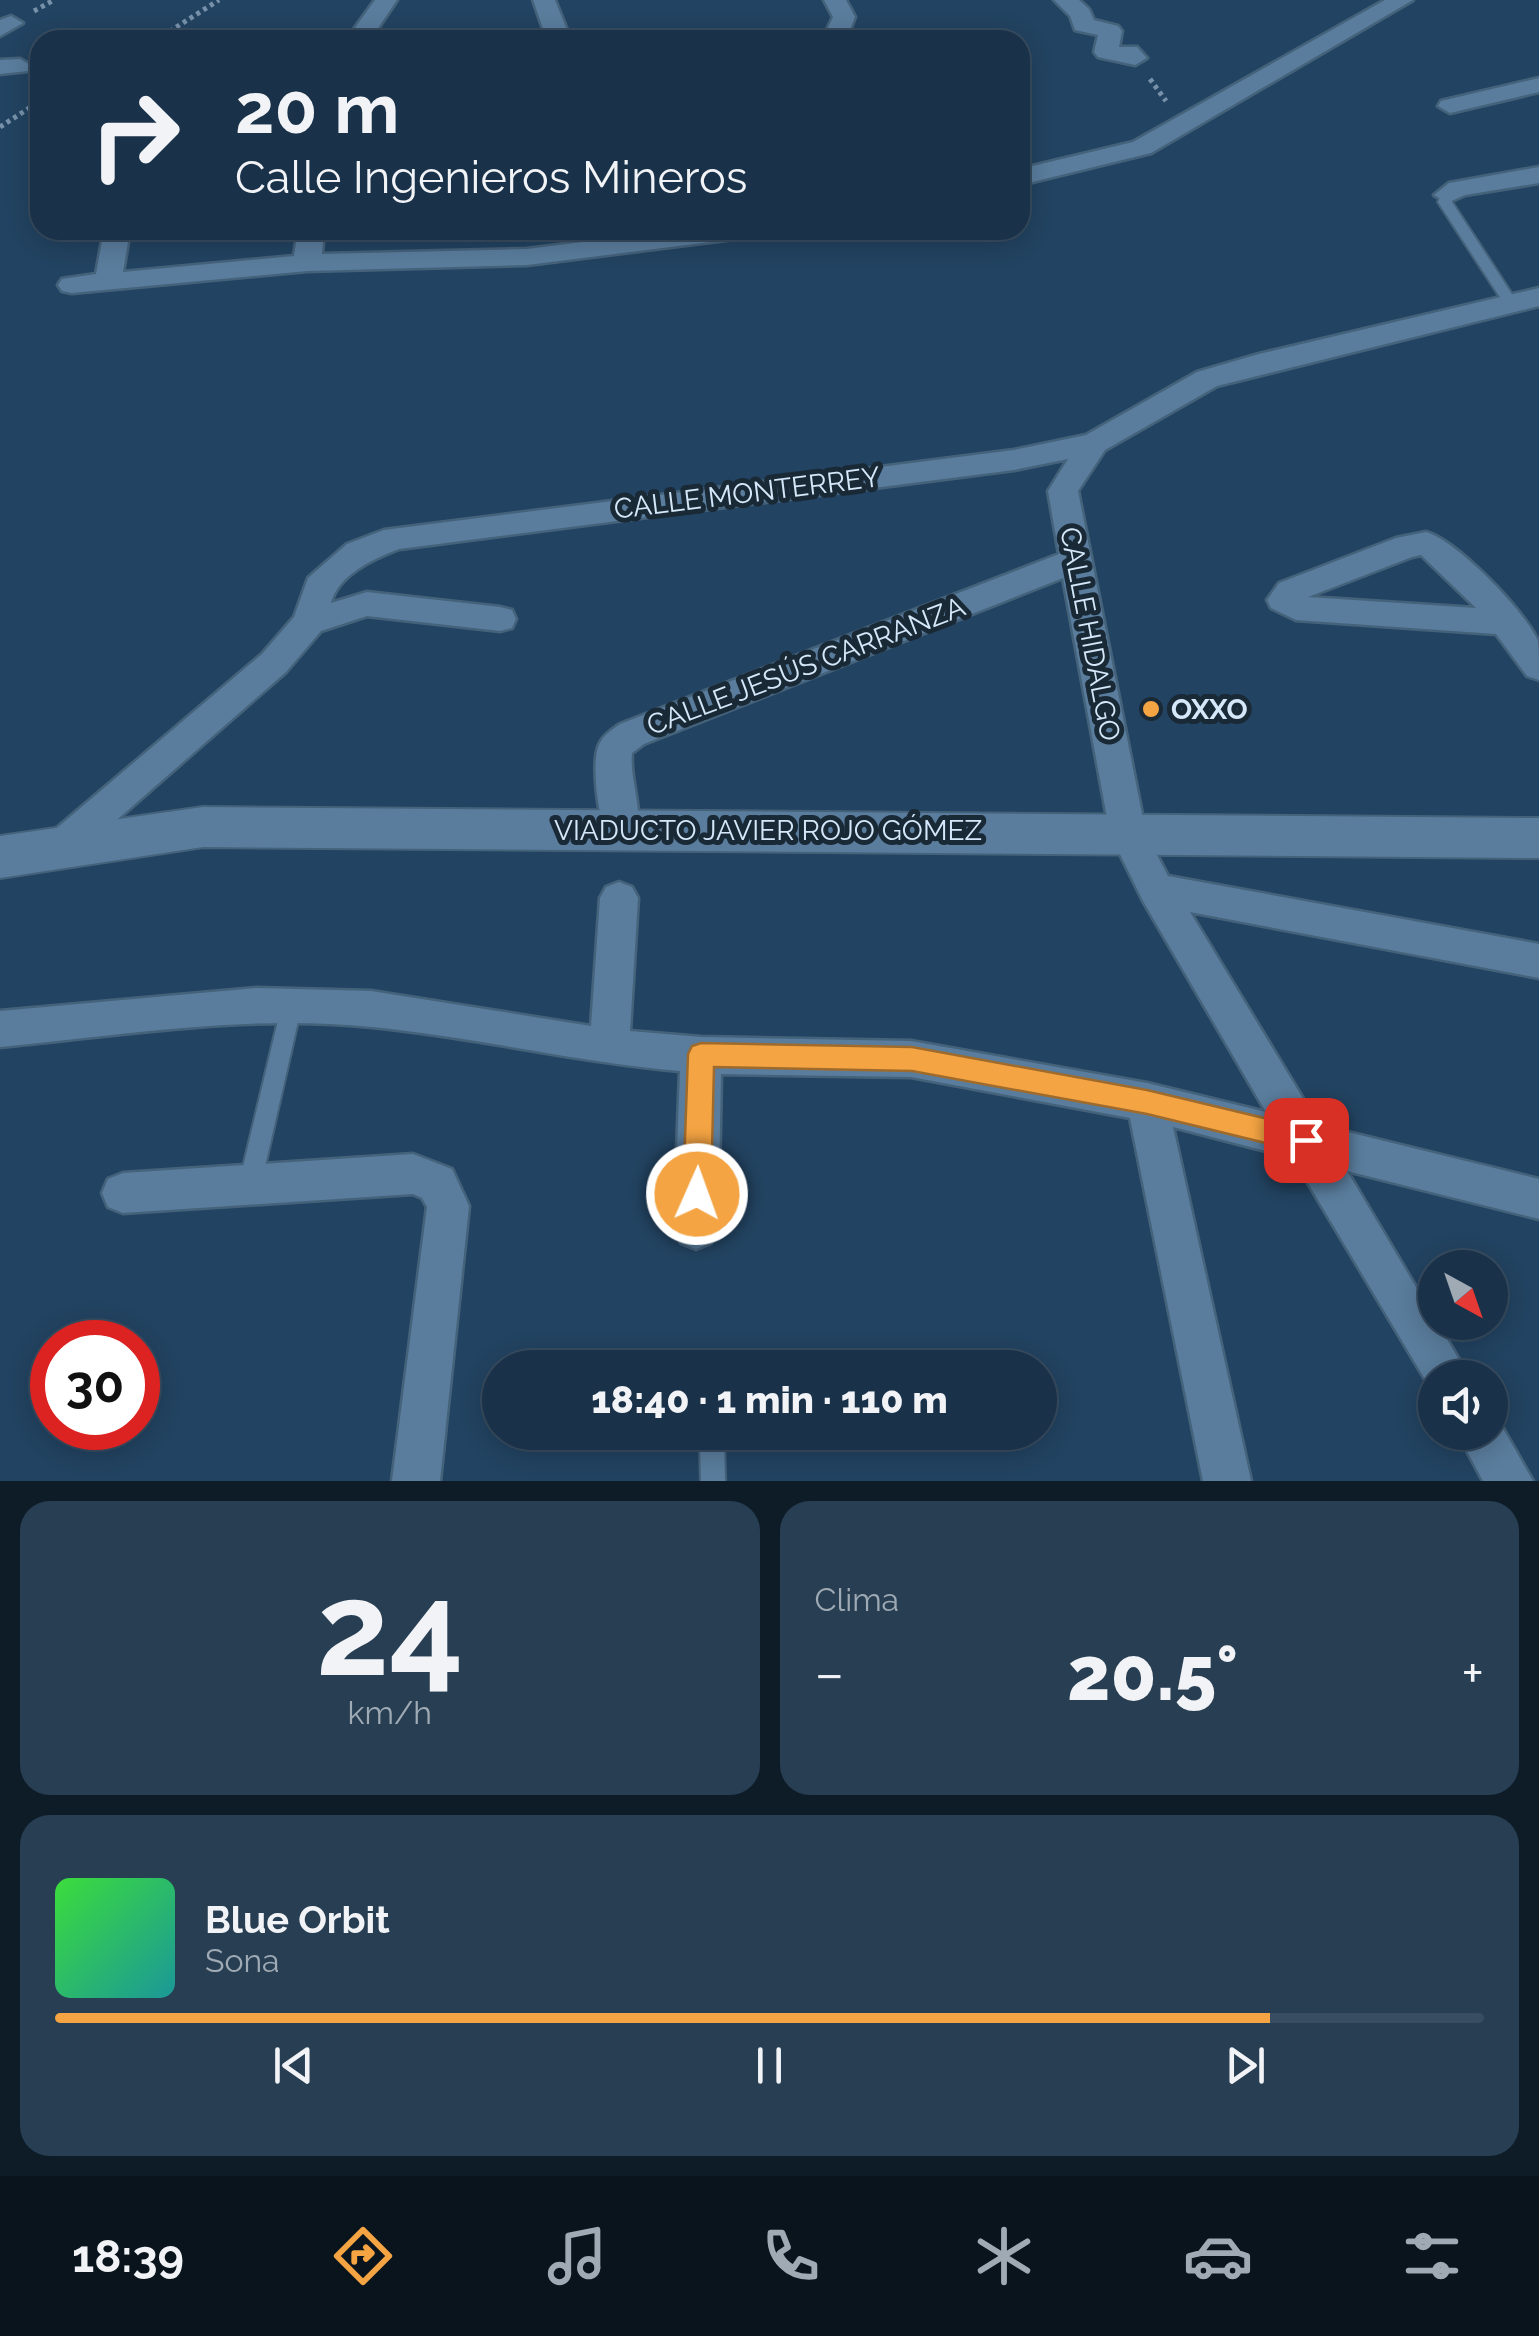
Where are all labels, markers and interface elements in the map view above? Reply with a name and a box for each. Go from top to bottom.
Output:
text: 20 m [235,67,399,149]
icon: right [70,70,200,200]
text: Calle Ingenieros Mineros [235,151,747,204]
street label: CALLE MONTERREY [612,460,882,526]
street label: CALLE HIDALGO [1053,524,1127,744]
street label: CALLE JESÚS CARRANZA [642,590,970,742]
place label: OXXO [1171,693,1248,726]
marker: OXXO [1140,698,1162,720]
street label: VIADUCTO JAVIER ROJO GÓMEZ [554,814,982,847]
pin [1264,1098,1349,1183]
icon: arrive [1279,1113,1334,1168]
position arrow [645,1142,749,1246]
north arrow [1418,1250,1508,1340]
map controls [1418,1250,1508,1450]
speed limit sign: 30 [30,1320,160,1450]
button: sound [1418,1360,1508,1450]
text: 18:40 · 1 min · 110 m [591,1377,948,1422]
text: 24 [316,1553,464,1705]
text: Clima [815,1581,899,1618]
text: 20.5° [1067,1629,1238,1718]
text: − [815,1641,844,1706]
text: + [1461,1641,1484,1706]
text: km/h [348,1694,432,1731]
text: Blue Orbit [205,1897,390,1942]
text: Sona [205,1942,280,1979]
icon: previous [266,2038,321,2093]
icon: pause [742,2038,797,2093]
icon: next [1218,2038,1273,2093]
icon: directions [328,2221,398,2291]
icon: music [542,2221,612,2291]
icon: phone [756,2221,826,2291]
icon: climate [969,2221,1039,2291]
icon: car [1183,2221,1253,2291]
icon: filters [1397,2221,1467,2291]
text: 18:39 [72,2230,184,2283]

